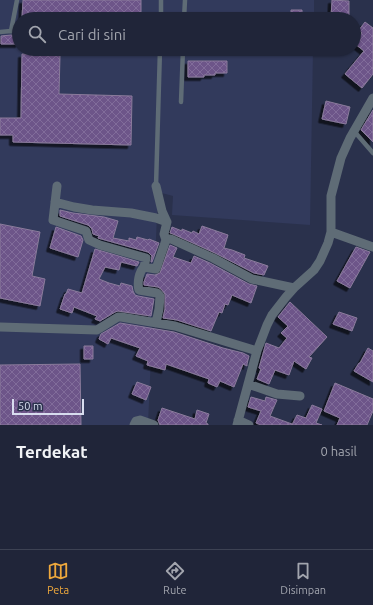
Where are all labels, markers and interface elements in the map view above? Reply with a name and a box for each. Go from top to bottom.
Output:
search box [12,12,361,56]
icon: search [26,23,48,45]
text: Cari di sini [58,26,126,43]
scale bar [12,397,84,416]
text: 50 m [18,400,42,412]
text: Terdekat [16,442,88,461]
text: 0 hasil [320,444,357,458]
tab: Peta [47,560,69,596]
tab: Rute [163,560,187,596]
tab: Disimpan [280,560,326,596]

